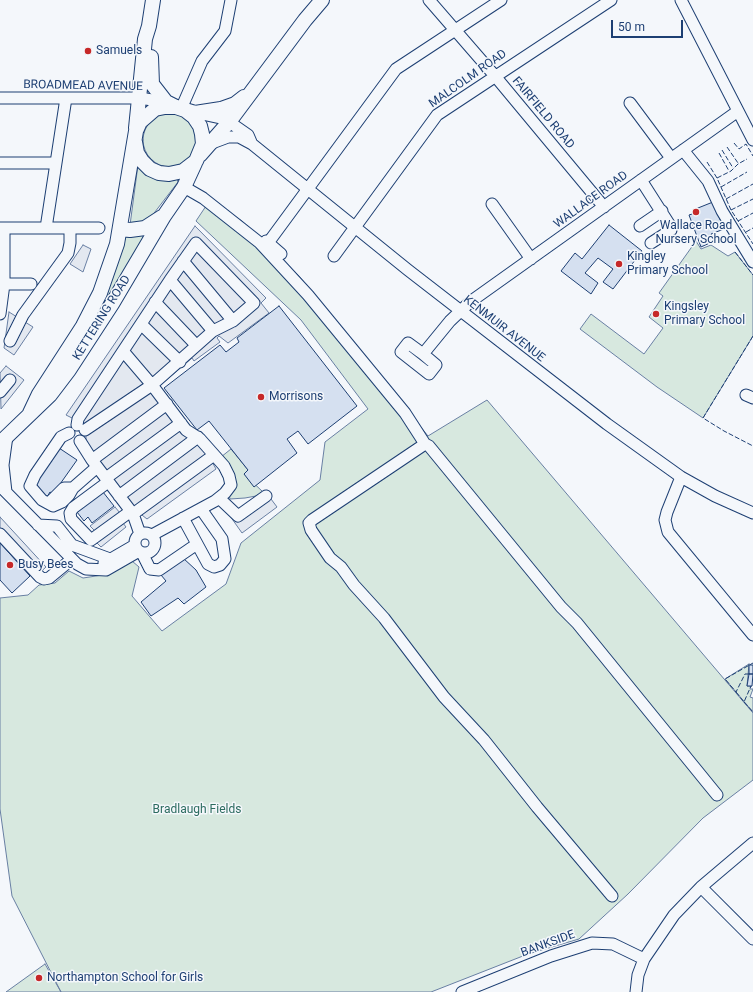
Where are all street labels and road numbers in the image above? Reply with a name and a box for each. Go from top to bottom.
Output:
street label: MALCOLM ROAD [426,47,510,111]
street label: FAIRFIELD ROAD [509,74,577,152]
street label: BROADMEAD AVENUE [23,78,143,94]
street label: WALLACE ROAD [551,168,631,232]
street label: KETTERING ROAD [70,273,134,363]
street label: KENMUIR AVENUE [460,293,548,365]
street label: BANKSIDE [519,928,577,960]

